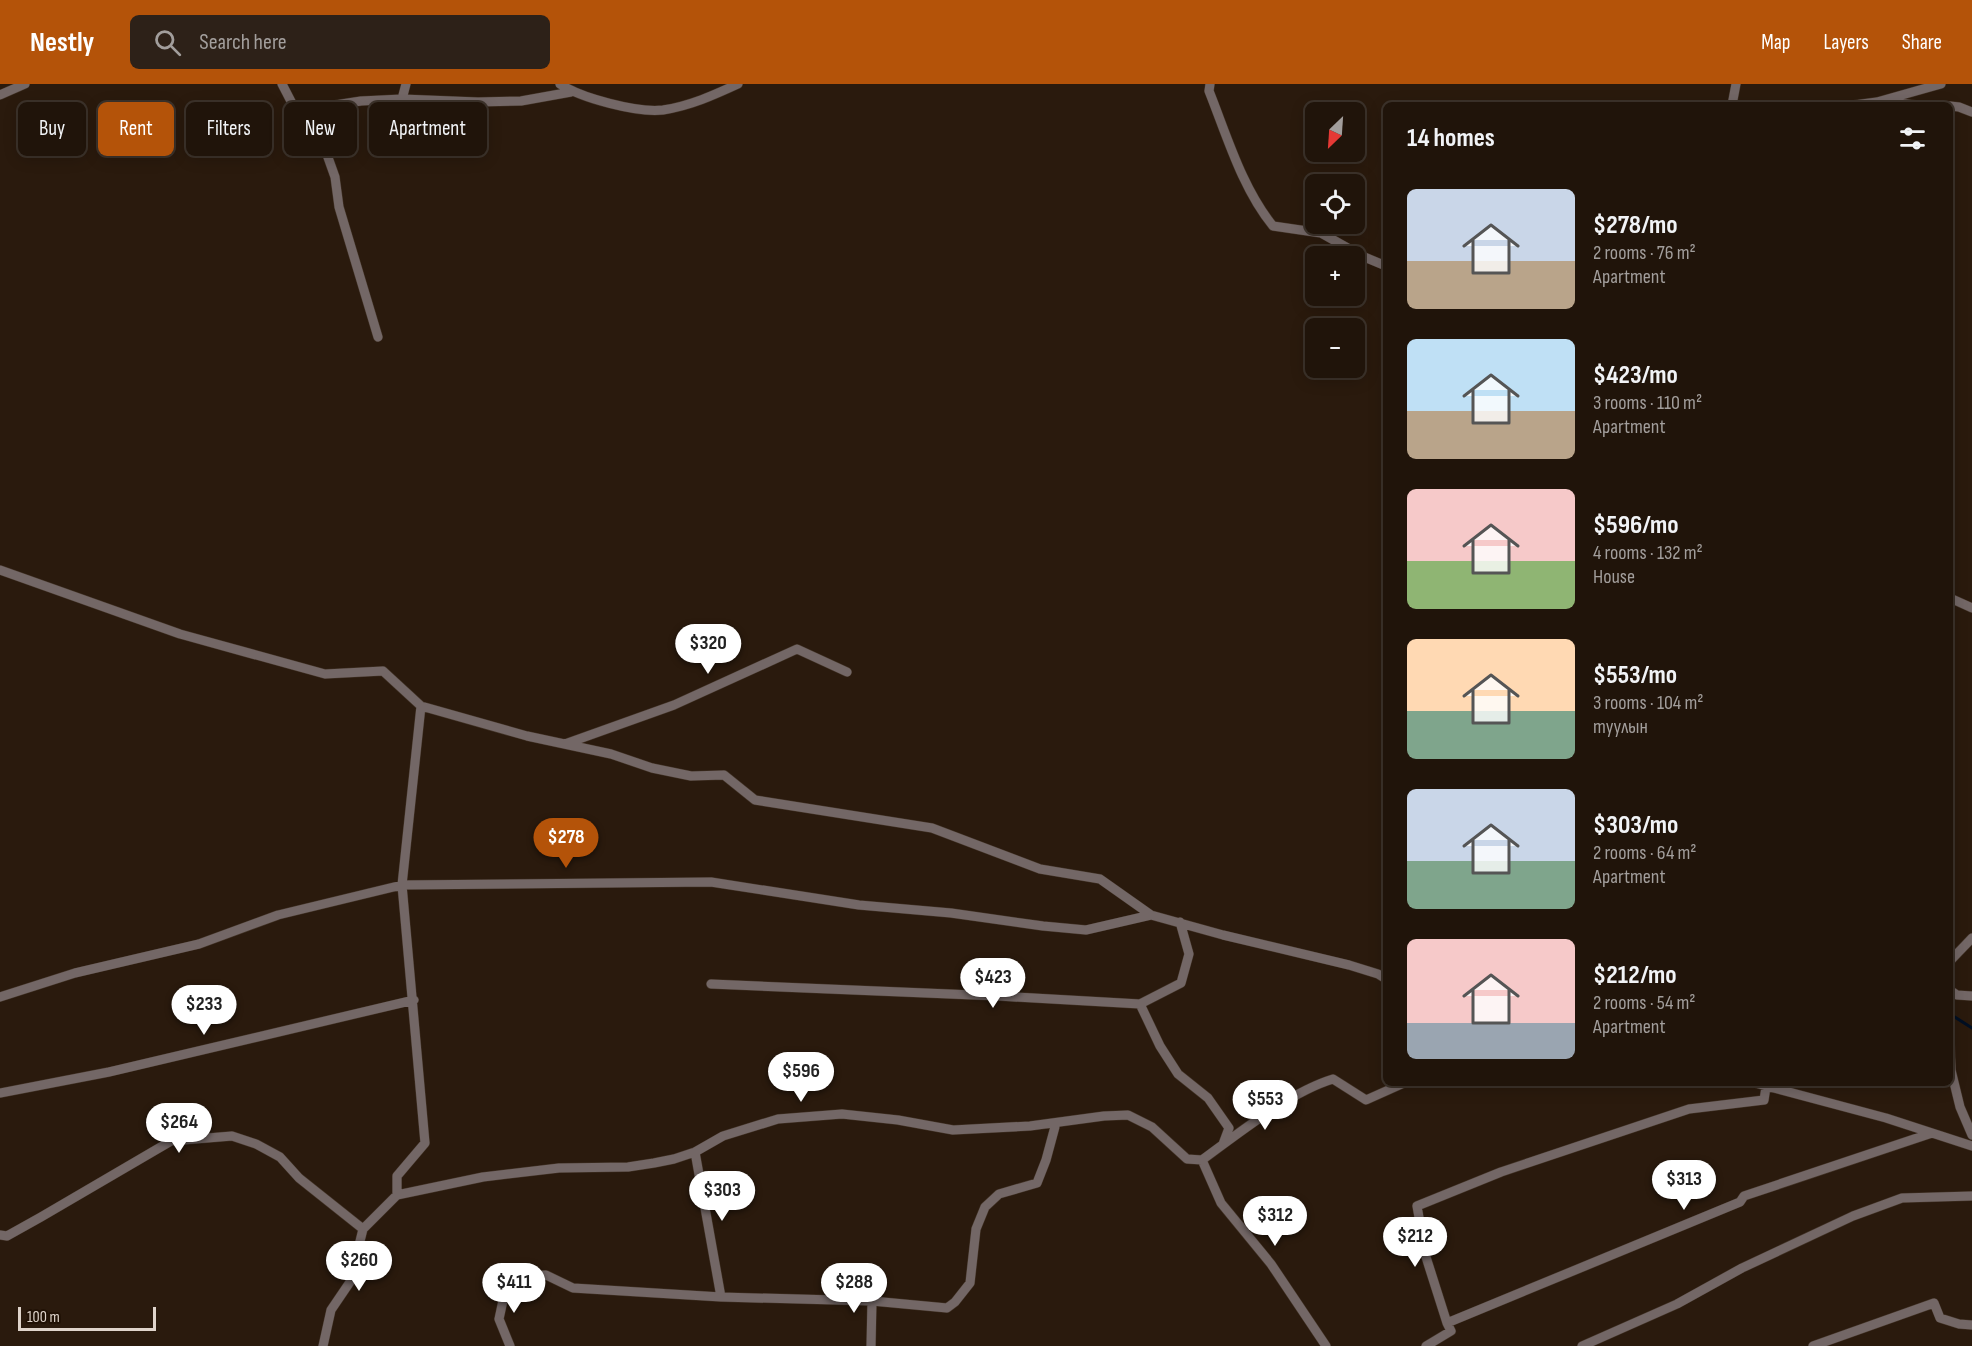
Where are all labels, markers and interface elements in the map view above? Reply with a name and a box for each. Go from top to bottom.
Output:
search box [130,15,550,69]
text: Nestly [30,26,94,59]
icon: search [151,26,184,59]
text: Search here [199,29,287,56]
text: Map [1761,30,1790,55]
text: Layers [1823,30,1869,55]
text: Share [1902,30,1942,55]
chip: Buy [18,102,86,156]
chip: Rent [98,102,174,156]
chip: Filters [186,102,272,156]
chip: New [284,102,357,156]
chip: Apartment [369,102,487,156]
north arrow [1305,102,1365,162]
map controls [1305,102,1365,378]
icon: filters [1896,122,1929,155]
text: 14 homes [1407,123,1495,154]
button: locate [1305,174,1365,234]
text: $278/mo [1593,210,1678,241]
icon: home [1455,213,1527,285]
text: 2 rooms · 76 m² [1593,241,1696,265]
button: + [1305,246,1365,306]
text: Apartment [1593,265,1666,289]
button: − [1305,318,1365,378]
text: $423/mo [1593,360,1678,391]
icon: home [1455,363,1527,435]
text: 3 rooms · 110 m² [1593,391,1702,415]
text: Apartment [1593,415,1666,439]
text: $596/mo [1593,510,1679,541]
icon: home [1455,513,1527,585]
text: 4 rooms · 132 m² [1593,541,1703,565]
text: House [1593,565,1635,589]
pin: $320 [672,624,744,675]
text: $320 [689,631,727,655]
text: $553/mo [1593,660,1677,691]
icon: home [1455,663,1527,735]
text: 3 rooms · 104 m² [1593,691,1703,715]
text: туулын [1593,715,1648,739]
text: $303/mo [1593,810,1678,841]
icon: home [1455,813,1527,885]
pin: $278 [530,818,602,869]
text: $278 [547,825,585,849]
text: 2 rooms · 64 m² [1593,841,1697,865]
text: Apartment [1593,865,1666,889]
pin: $423 [957,958,1029,1009]
text: $212/mo [1593,960,1677,991]
icon: home [1455,963,1527,1035]
text: $423 [974,965,1012,989]
pin: $233 [168,985,240,1036]
text: 2 rooms · 54 m² [1593,991,1695,1015]
text: $233 [186,992,222,1016]
text: Apartment [1593,1015,1666,1039]
pin: $596 [765,1052,837,1103]
text: $596 [782,1059,820,1083]
pin: $553 [1229,1080,1301,1131]
text: $553 [1247,1087,1283,1111]
pin: $264 [143,1103,215,1154]
text: $264 [160,1110,198,1134]
pin: $313 [1648,1160,1720,1211]
text: $313 [1666,1167,1702,1191]
pin: $303 [686,1171,758,1222]
text: $303 [703,1178,741,1202]
pin: $312 [1239,1196,1311,1247]
text: $312 [1257,1203,1293,1227]
pin: $212 [1379,1217,1451,1268]
text: $212 [1397,1224,1433,1248]
pin: $260 [323,1241,395,1292]
text: $260 [340,1248,378,1272]
pin: $411 [478,1263,550,1314]
pin: $288 [818,1263,890,1314]
text: $411 [496,1270,532,1294]
text: $288 [835,1270,873,1294]
scale bar [18,1304,156,1332]
text: 100 m [27,1308,60,1327]

